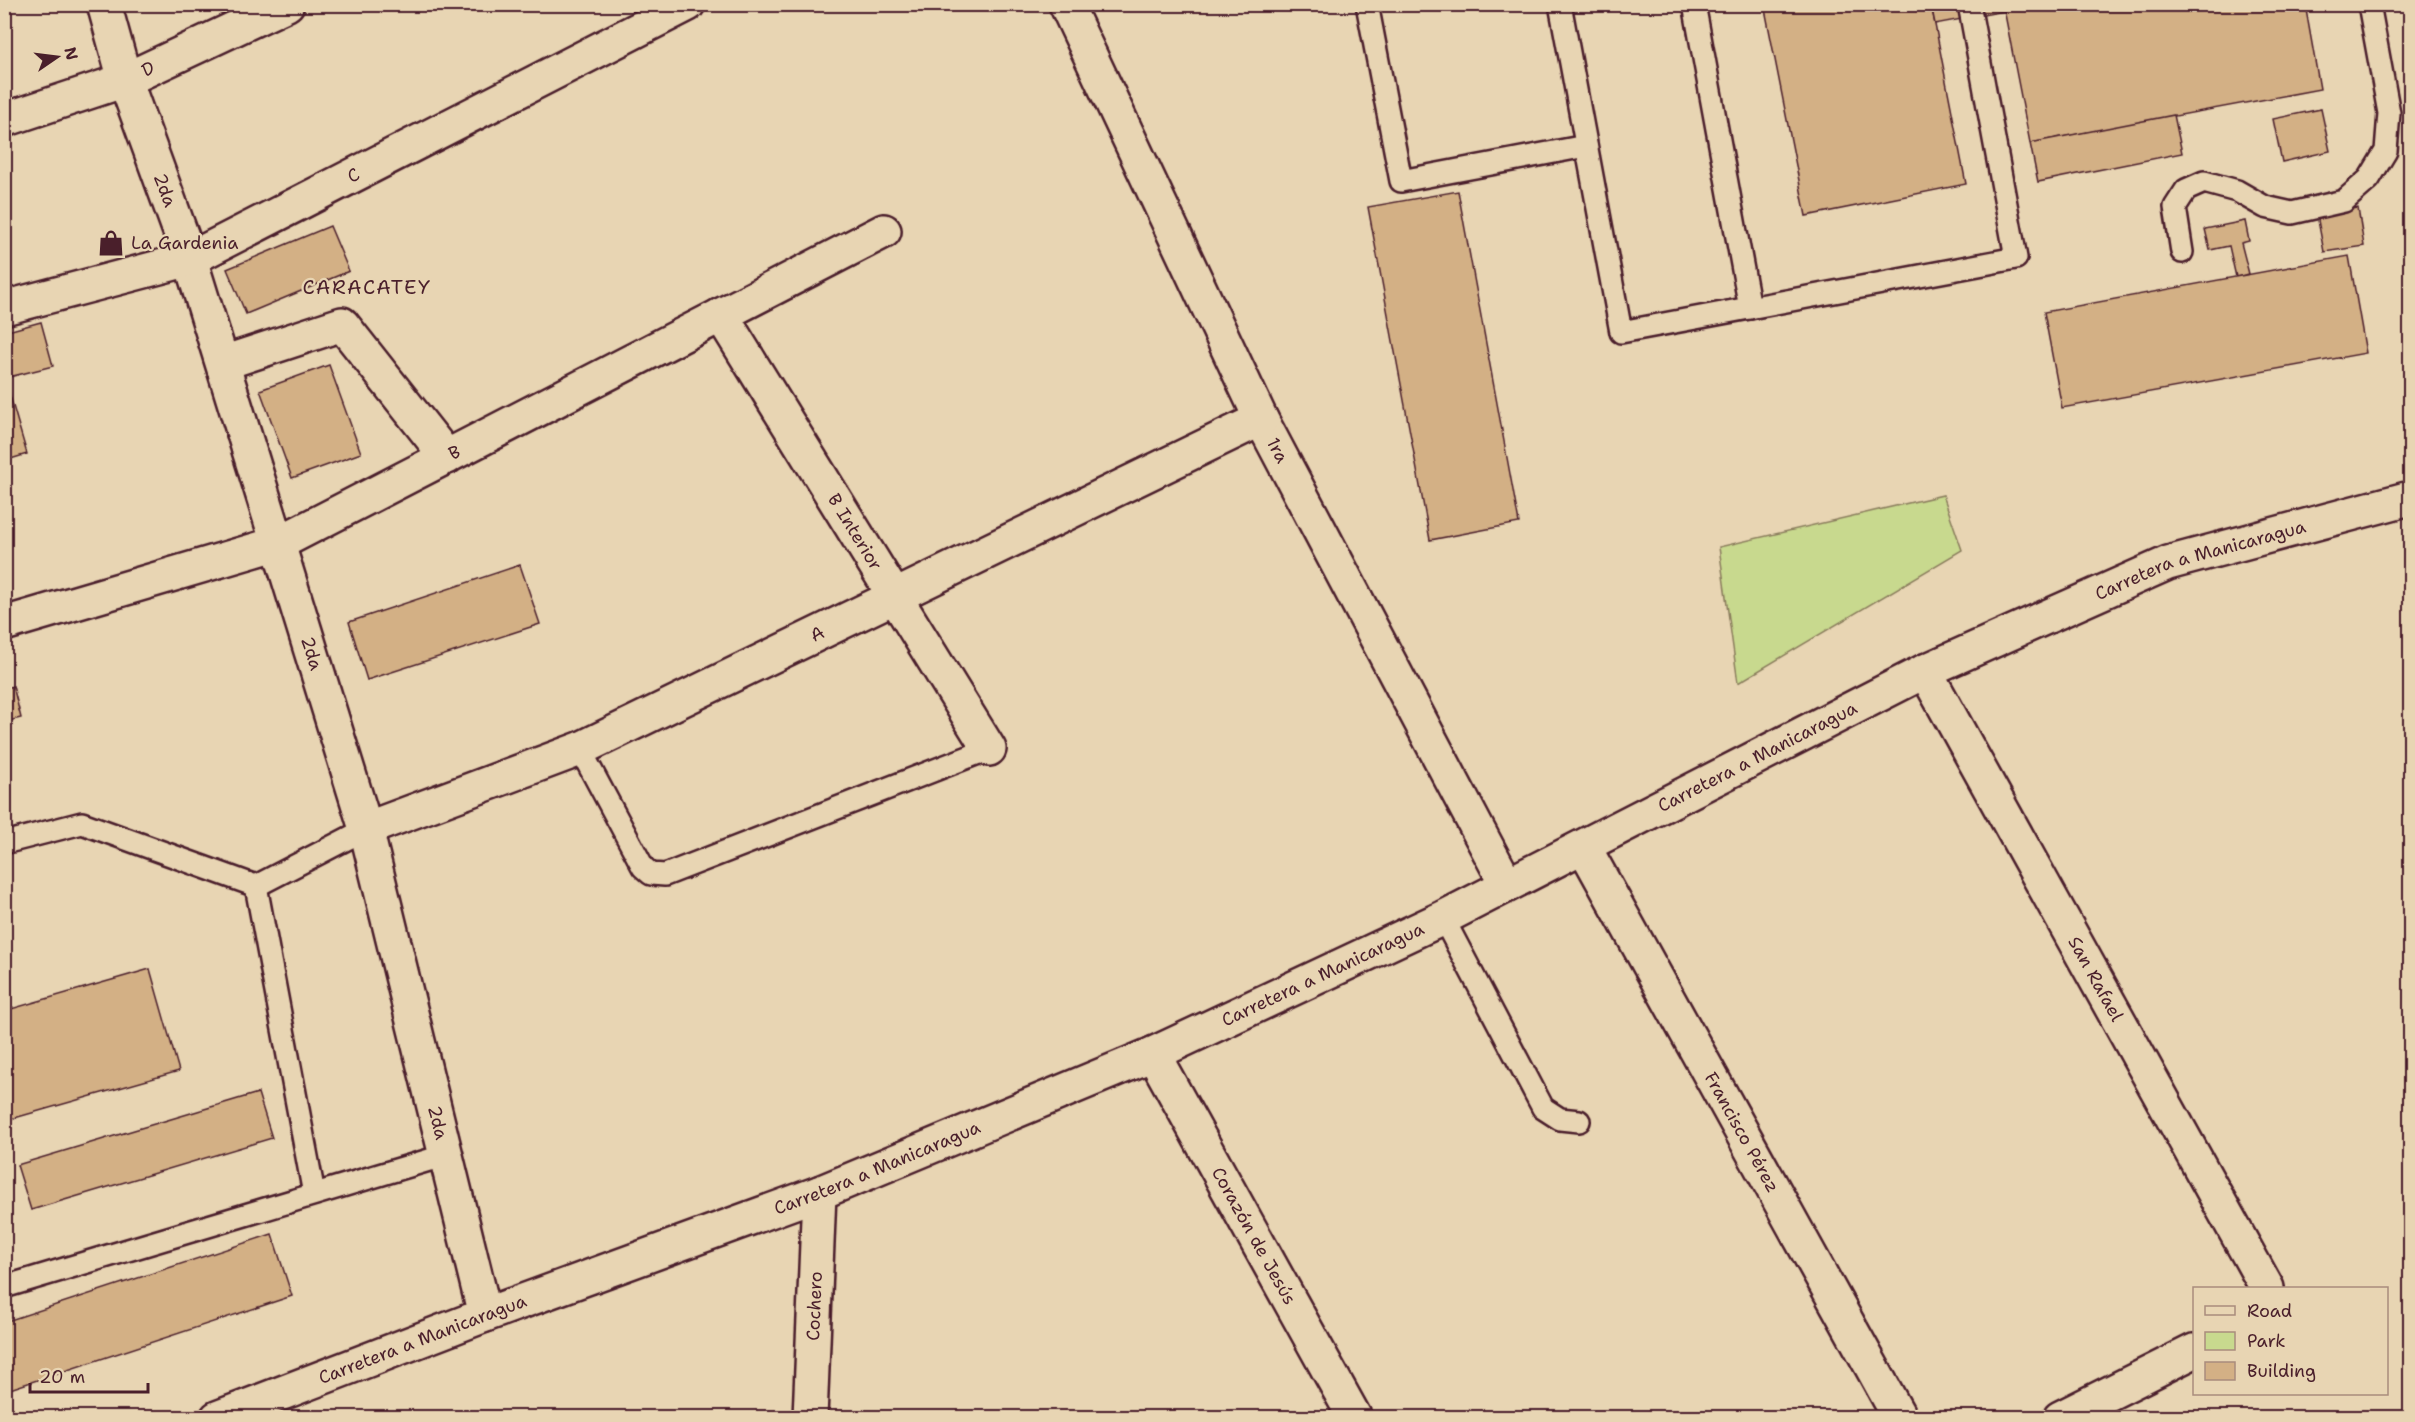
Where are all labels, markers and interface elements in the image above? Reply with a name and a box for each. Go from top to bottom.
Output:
north arrow [27,27,87,87]
text: N [59,45,83,62]
street label: D [138,56,159,83]
street label: C [343,162,364,188]
street label: 2da [148,170,182,210]
shop icon: La Gardenia [96,228,126,258]
place label: La Gardenia [131,231,238,255]
district label: CARACATEY [302,274,432,300]
street label: 1ra [1261,433,1294,467]
street label: B [444,439,465,466]
street label: B Interior [822,489,888,575]
street label: Carretera a Manicaragua [2091,515,2308,606]
street label: A [806,620,828,648]
street label: 2da [295,633,328,673]
street label: Carretera a Manicaragua [1654,696,1861,818]
street label: Carretera a Manicaragua [1218,917,1428,1032]
street label: San Rafael [2062,932,2129,1026]
street label: Francisco Pérez [1699,1068,1785,1197]
street label: 2da [422,1103,454,1142]
street label: Carretera a Manicaragua [771,1115,984,1220]
street label: Corazón de Jesús [1206,1163,1302,1309]
street label: Cochero [801,1271,828,1341]
legend [2193,1287,2388,1395]
street label: Carretera a Manicaragua [315,1289,530,1390]
text: Road [2247,1299,2292,1323]
text: Park [2247,1329,2286,1353]
scale bar [30,1356,148,1394]
text: Building [2247,1359,2316,1383]
text: 20 m [39,1365,85,1389]

